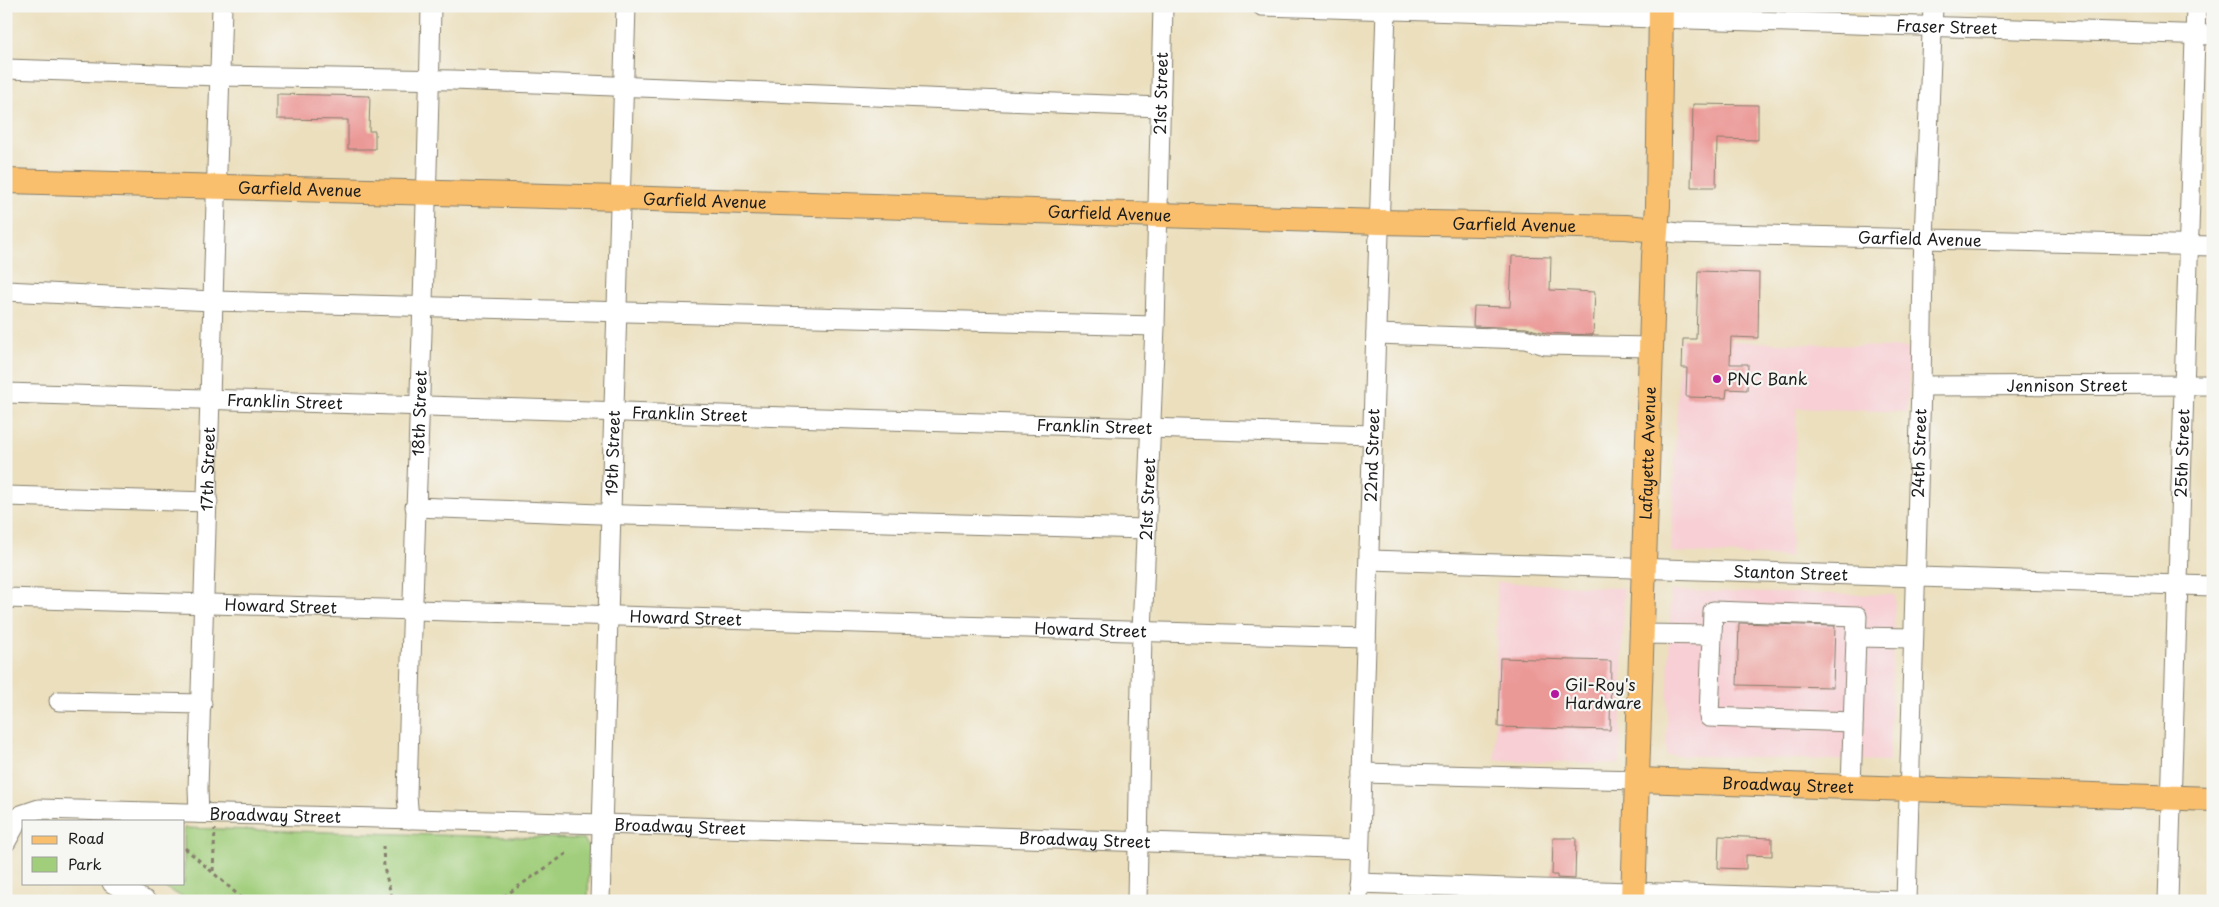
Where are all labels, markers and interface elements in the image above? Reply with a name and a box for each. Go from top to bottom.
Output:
street label: Fraser Street [1896,12,1998,39]
street label: 21st Street [1147,51,1173,135]
street label: Garfield Avenue [238,174,362,202]
street label: Garfield Avenue [643,186,767,214]
street label: Garfield Avenue [1047,199,1172,226]
street label: Garfield Avenue [1452,210,1577,237]
street label: Garfield Avenue [1858,224,1982,251]
place label: PNC Bank [1727,366,1808,390]
street label: 18th Street [405,369,432,457]
street label: Jennison Street [2006,372,2128,397]
marker: PNC Bank [1711,373,1723,385]
street label: Lafayette Avenue [1632,386,1661,520]
street label: Franklin Street [227,387,344,414]
street label: Franklin Street [632,399,748,427]
street label: 22nd Street [1358,408,1384,502]
street label: 24th Street [1905,408,1931,498]
street label: 25th Street [2168,408,2194,498]
street label: 19th Street [598,410,625,496]
street label: Franklin Street [1036,412,1153,439]
street label: 17th Street [194,426,220,512]
street label: 21st Street [1133,457,1160,541]
street label: Stanton Street [1733,558,1849,586]
street label: Howard Street [224,591,338,619]
street label: Howard Street [629,603,743,631]
street label: Howard Street [1034,615,1147,643]
place label: Gil-Roy's Hardware [1565,672,1641,714]
marker: Gil-Roy's Hardware [1549,688,1561,700]
street label: Broadway Street [1722,770,1855,798]
street label: Broadway Street [209,801,342,828]
street label: Broadway Street [614,811,747,840]
legend [22,820,185,884]
street label: Broadway Street [1018,825,1151,853]
text: Road [68,826,104,849]
text: Park [68,852,102,875]

